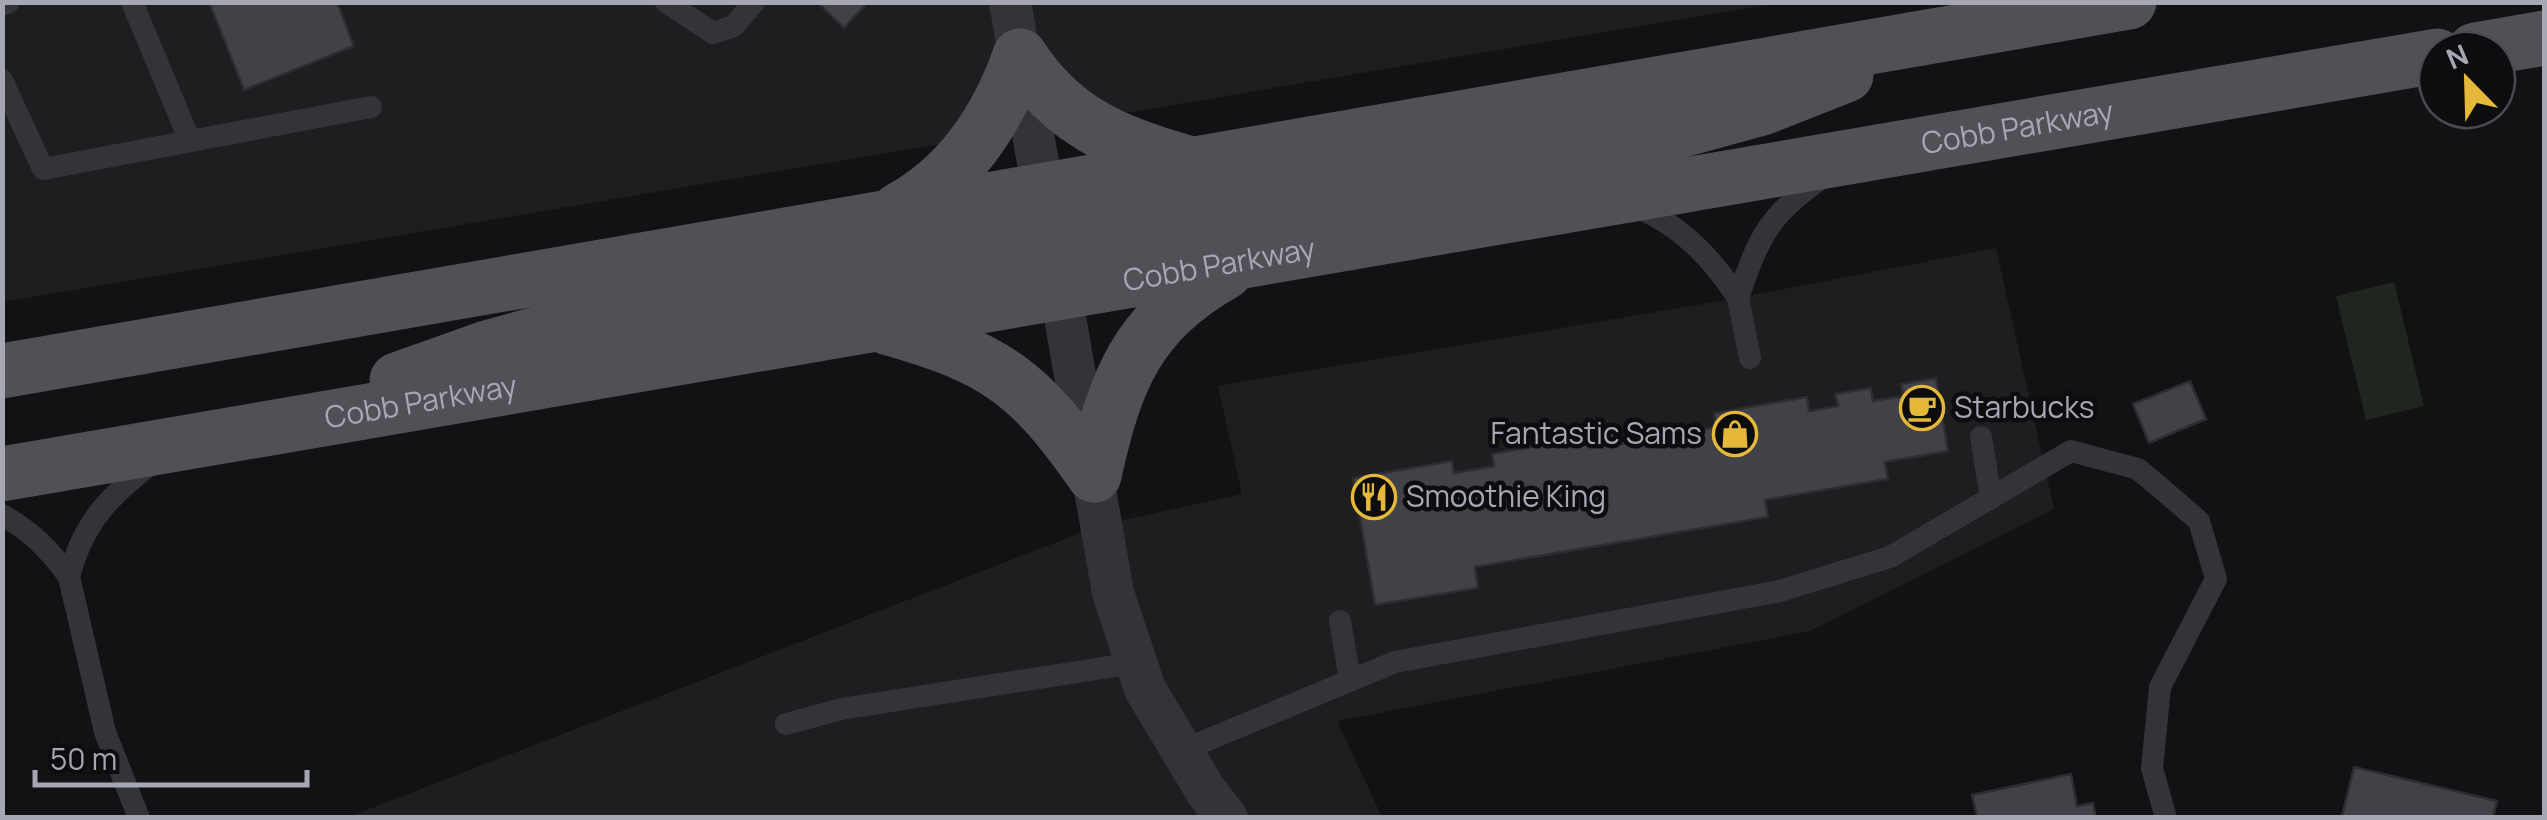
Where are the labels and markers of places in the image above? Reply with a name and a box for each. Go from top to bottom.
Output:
cafe icon: Starbucks [1899,385,1945,431]
place label: Starbucks [1954,386,2095,427]
shop icon: Fantastic Sams [1712,411,1758,457]
place label: Fantastic Sams [1491,412,1702,453]
restaurant icon: Smoothie King [1351,474,1397,520]
place label: Smoothie King [1406,475,1606,516]

